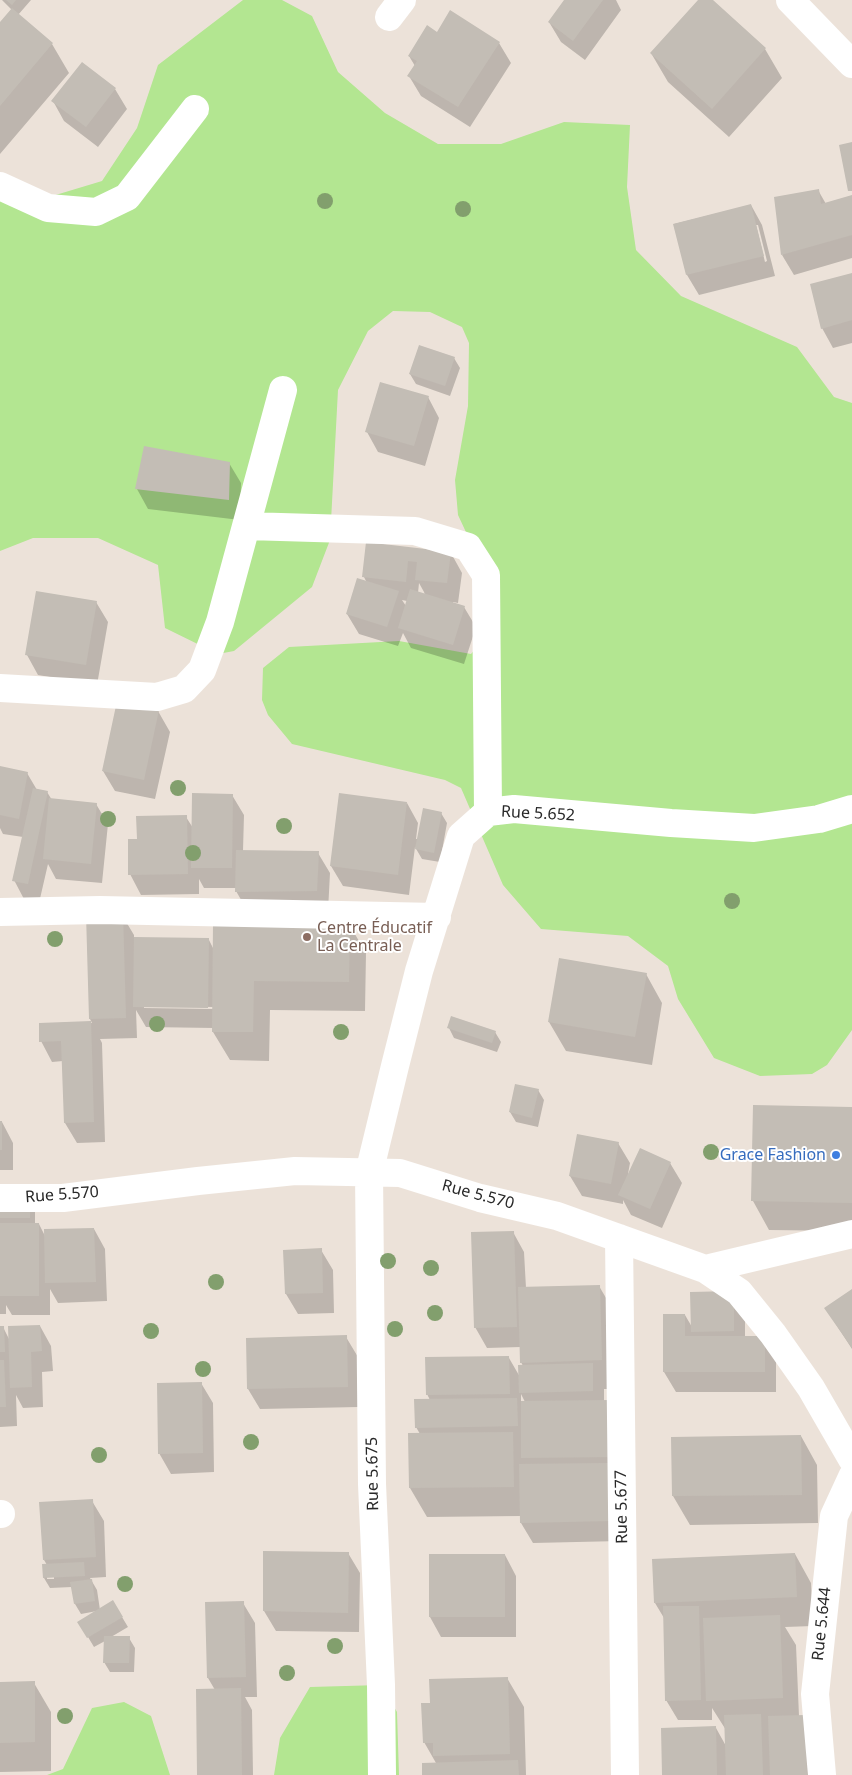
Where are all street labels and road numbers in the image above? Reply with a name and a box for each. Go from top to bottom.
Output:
street label: Rue 5.652 [501,802,575,826]
street label: Rue 5.570 [440,1176,516,1214]
street label: Rue 5.570 [24,1183,100,1207]
street label: Rue 5.675 [363,1437,383,1511]
street label: Rue 5.677 [612,1470,632,1544]
street label: Rue 5.644 [809,1586,835,1662]

